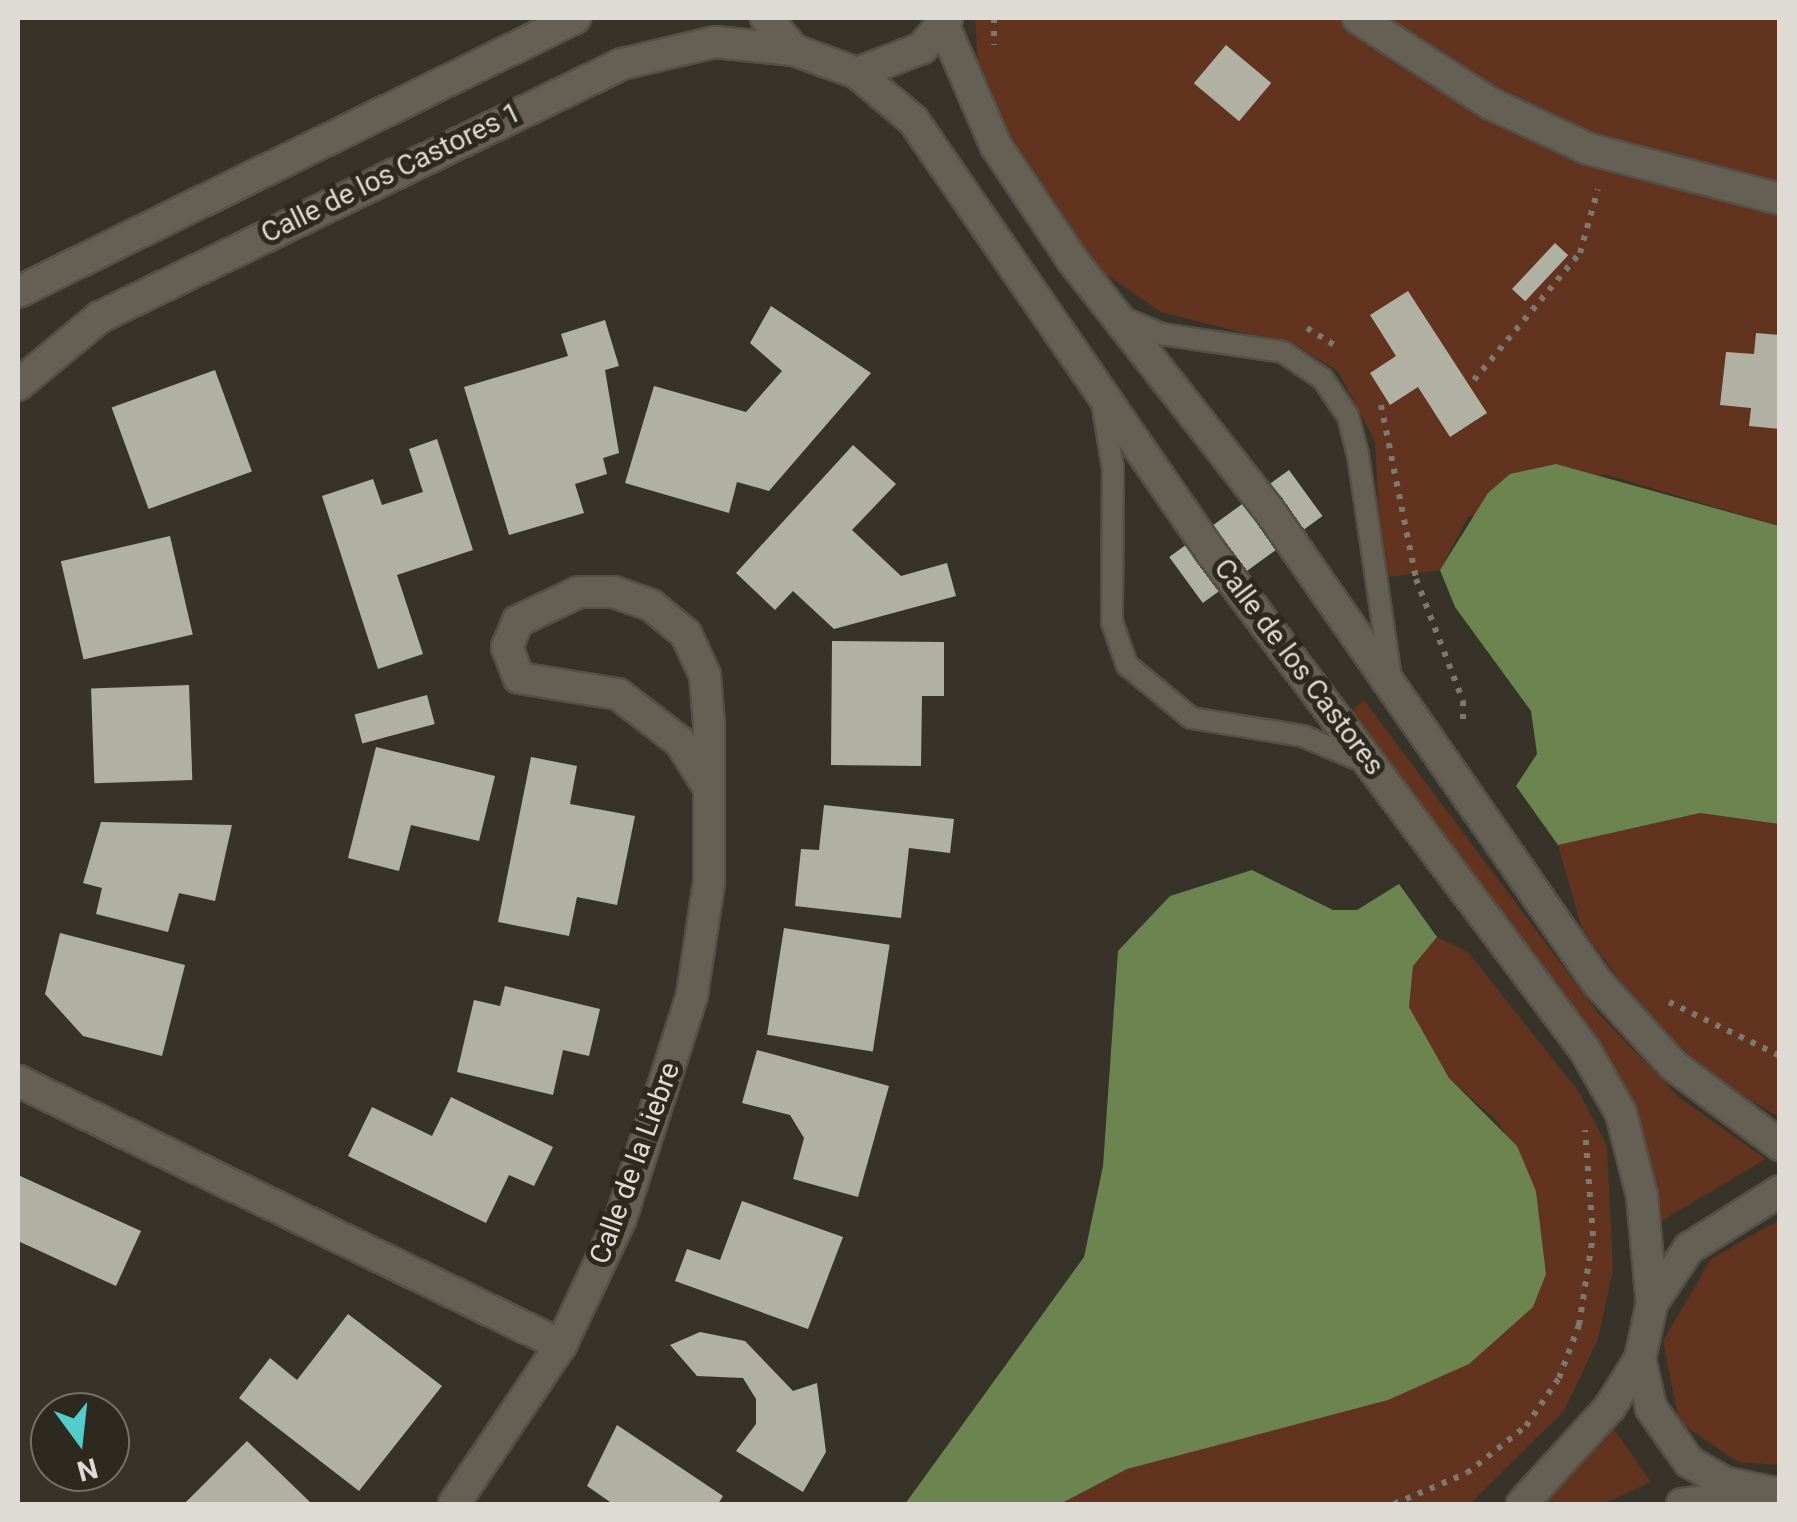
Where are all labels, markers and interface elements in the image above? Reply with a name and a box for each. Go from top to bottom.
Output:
street label: Calle de los Castores 1 [256,96,526,250]
street label: Calle de los Castores [1207,552,1391,782]
street label: Calle de la Liebre [583,1058,687,1268]
north arrow [30,1392,130,1492]
text: N [74,1451,101,1488]

